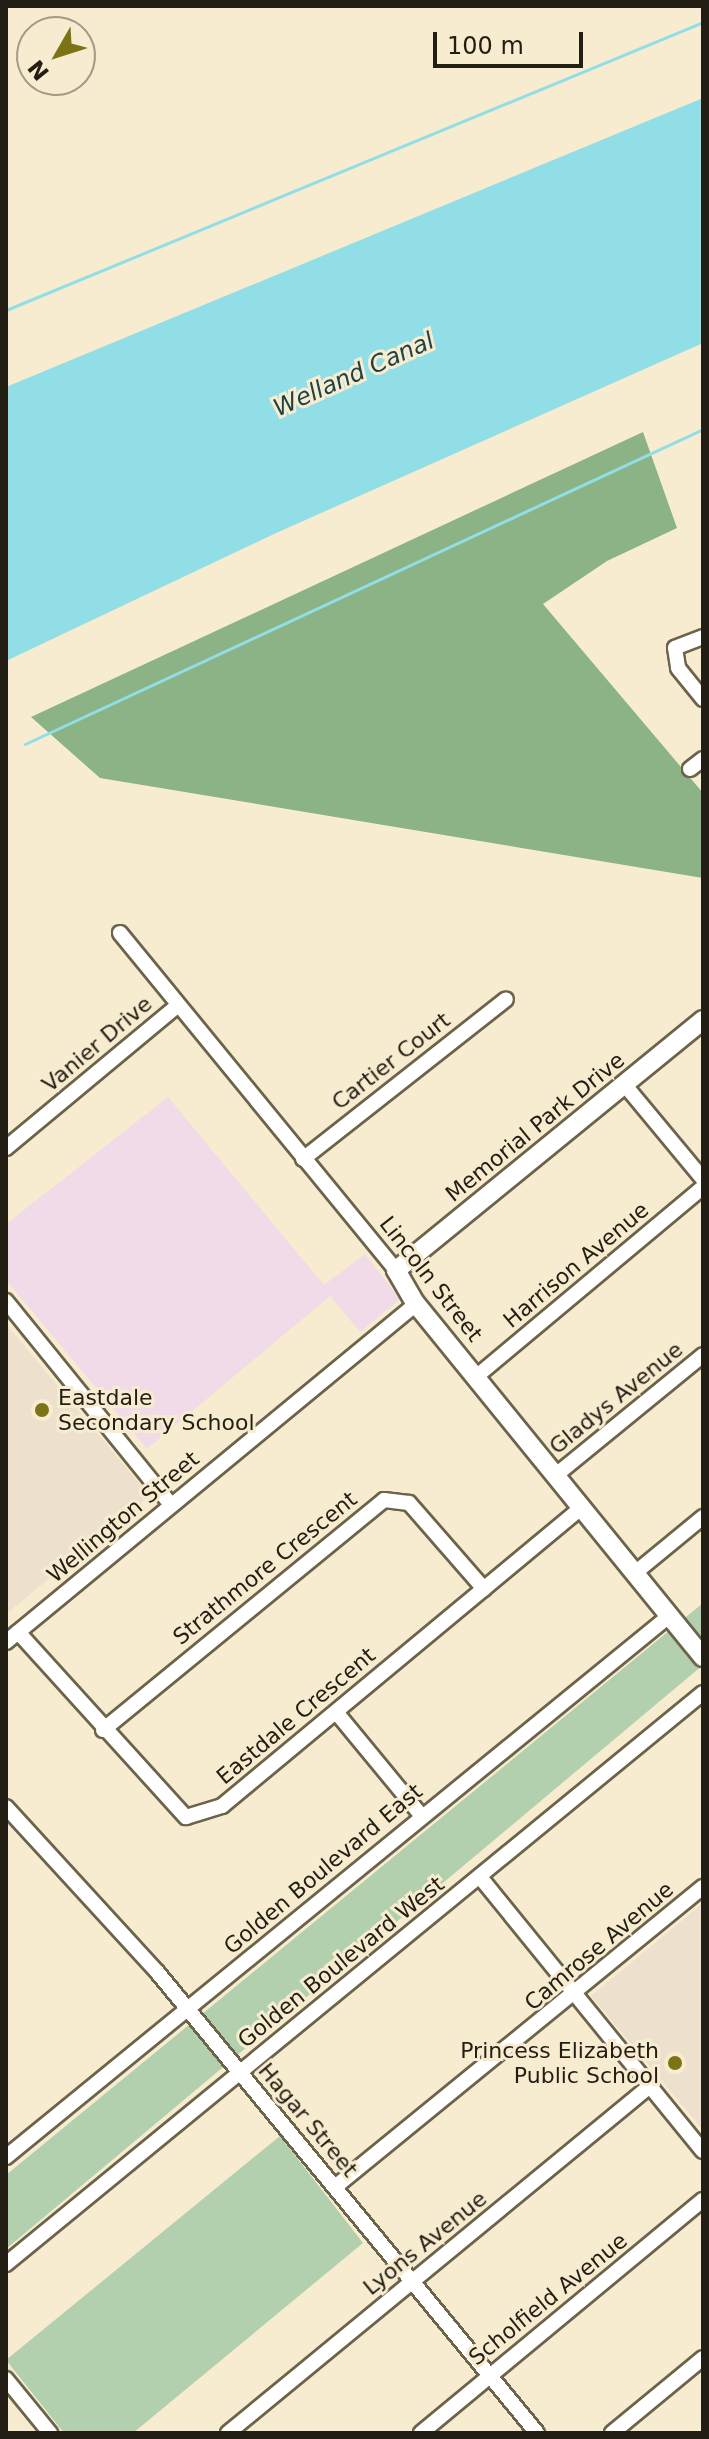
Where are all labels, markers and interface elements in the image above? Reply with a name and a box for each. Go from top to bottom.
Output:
north arrow [16,16,96,96]
scale bar [437,16,587,66]
text: 100 m [447,32,524,60]
text: N [23,55,54,85]
water label: Welland Canal [269,327,439,423]
street label: Vanier Drive [37,990,157,1098]
street label: Cartier Court [327,1007,455,1115]
street label: Memorial Park Drive [440,1047,630,1207]
street label: Harrison Avenue [498,1197,654,1333]
street label: Lincoln Street [374,1211,488,1347]
street label: Gladys Avenue [544,1336,688,1460]
place label: Eastdale Secondary School [58,1384,255,1436]
marker: Eastdale Secondary School [33,1401,51,1419]
street label: Wellington Street [42,1446,204,1588]
street label: Strathmore Crescent [168,1486,362,1650]
street label: Eastdale Crescent [211,1642,381,1790]
street label: Golden Boulevard East [218,1778,428,1960]
street label: Golden Boulevard West [233,1871,449,2053]
street label: Camrose Avenue [519,1876,679,2016]
place label: Princess Elizabeth Public School [460,2037,659,2088]
marker: Princess Elizabeth Public School [666,2054,684,2072]
street label: Hagar Street [253,2058,363,2182]
street label: Lyons Avenue [358,2185,492,2301]
street label: Scholfield Avenue [464,2227,632,2371]

